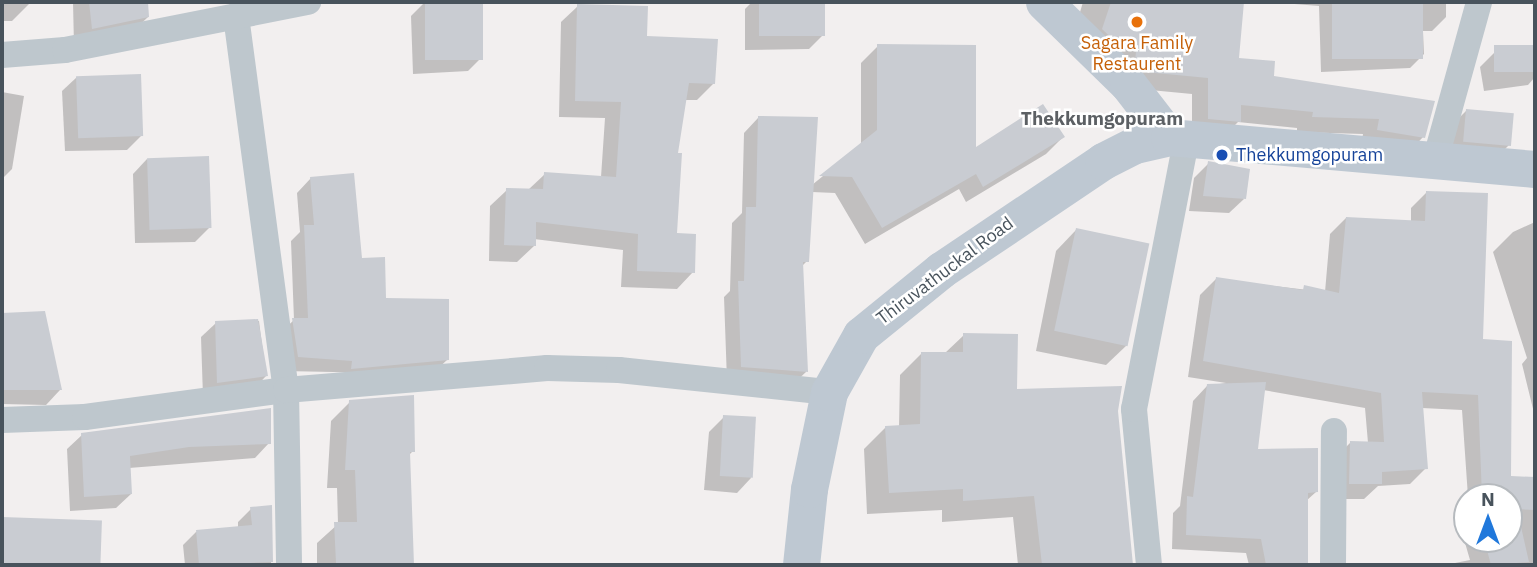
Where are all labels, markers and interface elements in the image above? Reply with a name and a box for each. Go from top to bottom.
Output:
marker: Sagara Family Restaurent [1129,14,1145,30]
place label: Sagara Family Restaurent [1081,33,1193,76]
district label: Thekkumgopuram [1021,108,1183,130]
place label: Thekkumgopuram [1236,144,1383,166]
marker: Thekkumgopuram [1214,147,1230,163]
street label: Thiruvathuckal Road [872,213,1018,329]
north arrow [1453,483,1523,553]
text: N [1481,487,1495,511]

